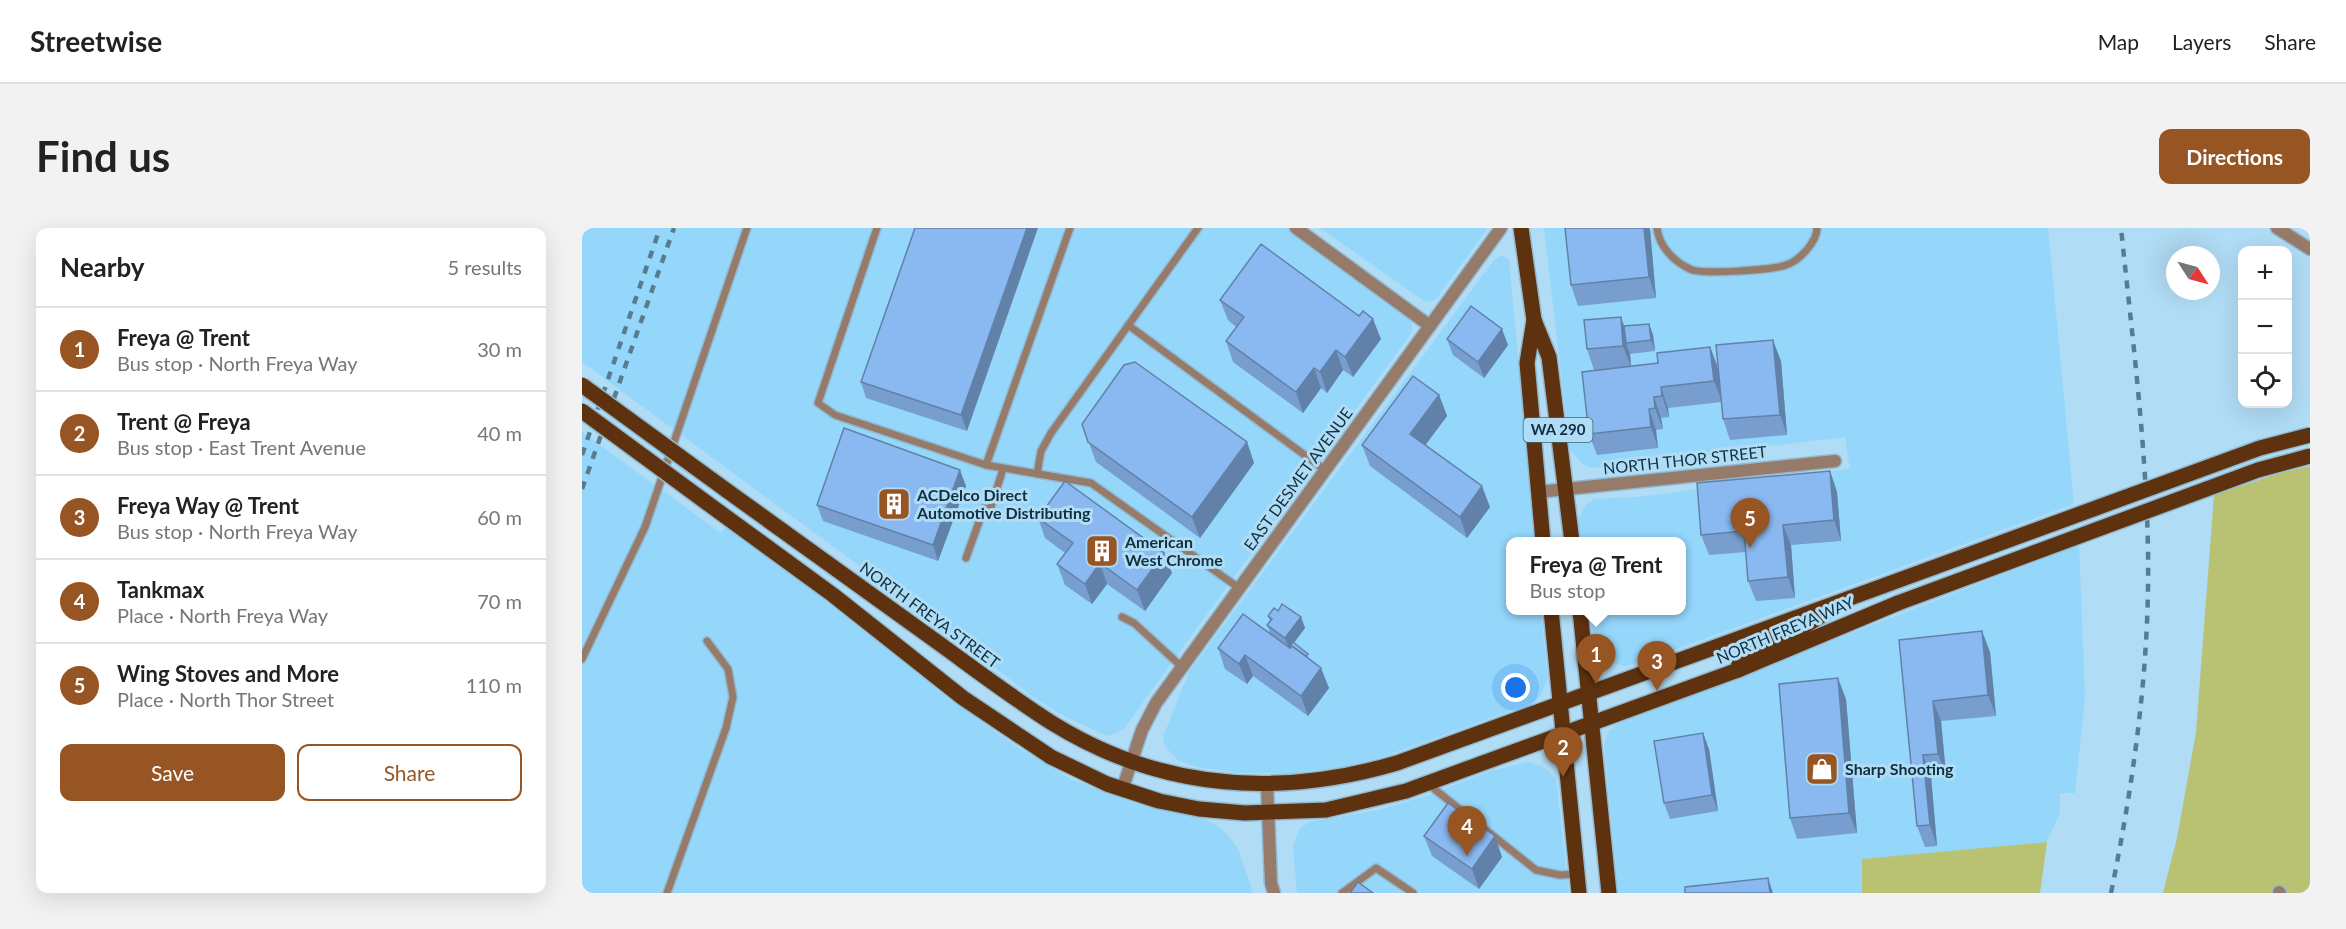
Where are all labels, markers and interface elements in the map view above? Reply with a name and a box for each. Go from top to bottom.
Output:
text: Streetwise [30,24,162,58]
text: Map [2098,29,2139,54]
text: Layers [2172,29,2231,54]
text: Share [2264,29,2316,54]
button: Directions [2159,129,2310,184]
text: Find us [36,131,170,181]
north arrow [2166,246,2220,300]
map controls [2238,246,2292,408]
button: + [2238,246,2292,300]
text: Nearby [60,251,145,283]
text: 5 results [447,255,522,279]
button: − [2238,300,2292,354]
text: Freya @ Trent [117,324,250,351]
text: 1 [74,337,85,361]
text: 30 m [477,337,522,361]
text: Bus stop · North Freya Way [117,351,358,375]
button: locate [2238,354,2292,408]
street label: EAST DESMET AVENUE [1239,404,1356,554]
text: Trent @ Freya [117,408,251,435]
road number: WA 290 [1524,418,1592,442]
text: 2 [74,421,85,445]
text: 40 m [477,421,522,445]
text: Bus stop · East Trent Avenue [117,435,366,459]
street label: NORTH THOR STREET [1602,441,1768,478]
place label: ACDelco Direct Automotive Distributing [916,485,1091,522]
building icon: ACDelco Direct Automotive Distributing [876,486,912,522]
text: Freya Way @ Trent [117,492,299,519]
pin: 5 [1730,498,1770,548]
text: 3 [74,505,85,529]
text: 60 m [477,505,522,529]
text: Bus stop · North Freya Way [117,519,358,543]
place label: American West Chrome [1124,532,1223,569]
building icon: American West Chrome [1084,533,1120,569]
popup [1506,537,1686,615]
text: Freya @ Trent [1529,551,1663,578]
street label: NORTH FREYA STREET [857,558,1004,672]
text: Tankmax [117,576,204,603]
text: Bus stop [1529,578,1605,602]
text: 4 [74,589,85,613]
text: 70 m [477,589,522,613]
street label: NORTH FREYA WAY [1713,592,1856,667]
text: Place · North Freya Way [117,603,328,627]
pin: 1 [1576,634,1616,684]
pin: 3 [1638,642,1676,691]
text: Wing Stoves and More [117,660,339,687]
text: 5 [74,673,85,697]
text: 110 m [466,673,522,697]
your location [1501,673,1530,702]
text: Place · North Thor Street [117,687,334,711]
pin: 2 [1544,728,1582,777]
button: Save [60,744,285,801]
button: Share [297,744,522,801]
shop icon: Sharp Shooting [1804,751,1840,787]
place label: Sharp Shooting [1845,759,1954,778]
pin: 4 [1448,806,1486,856]

